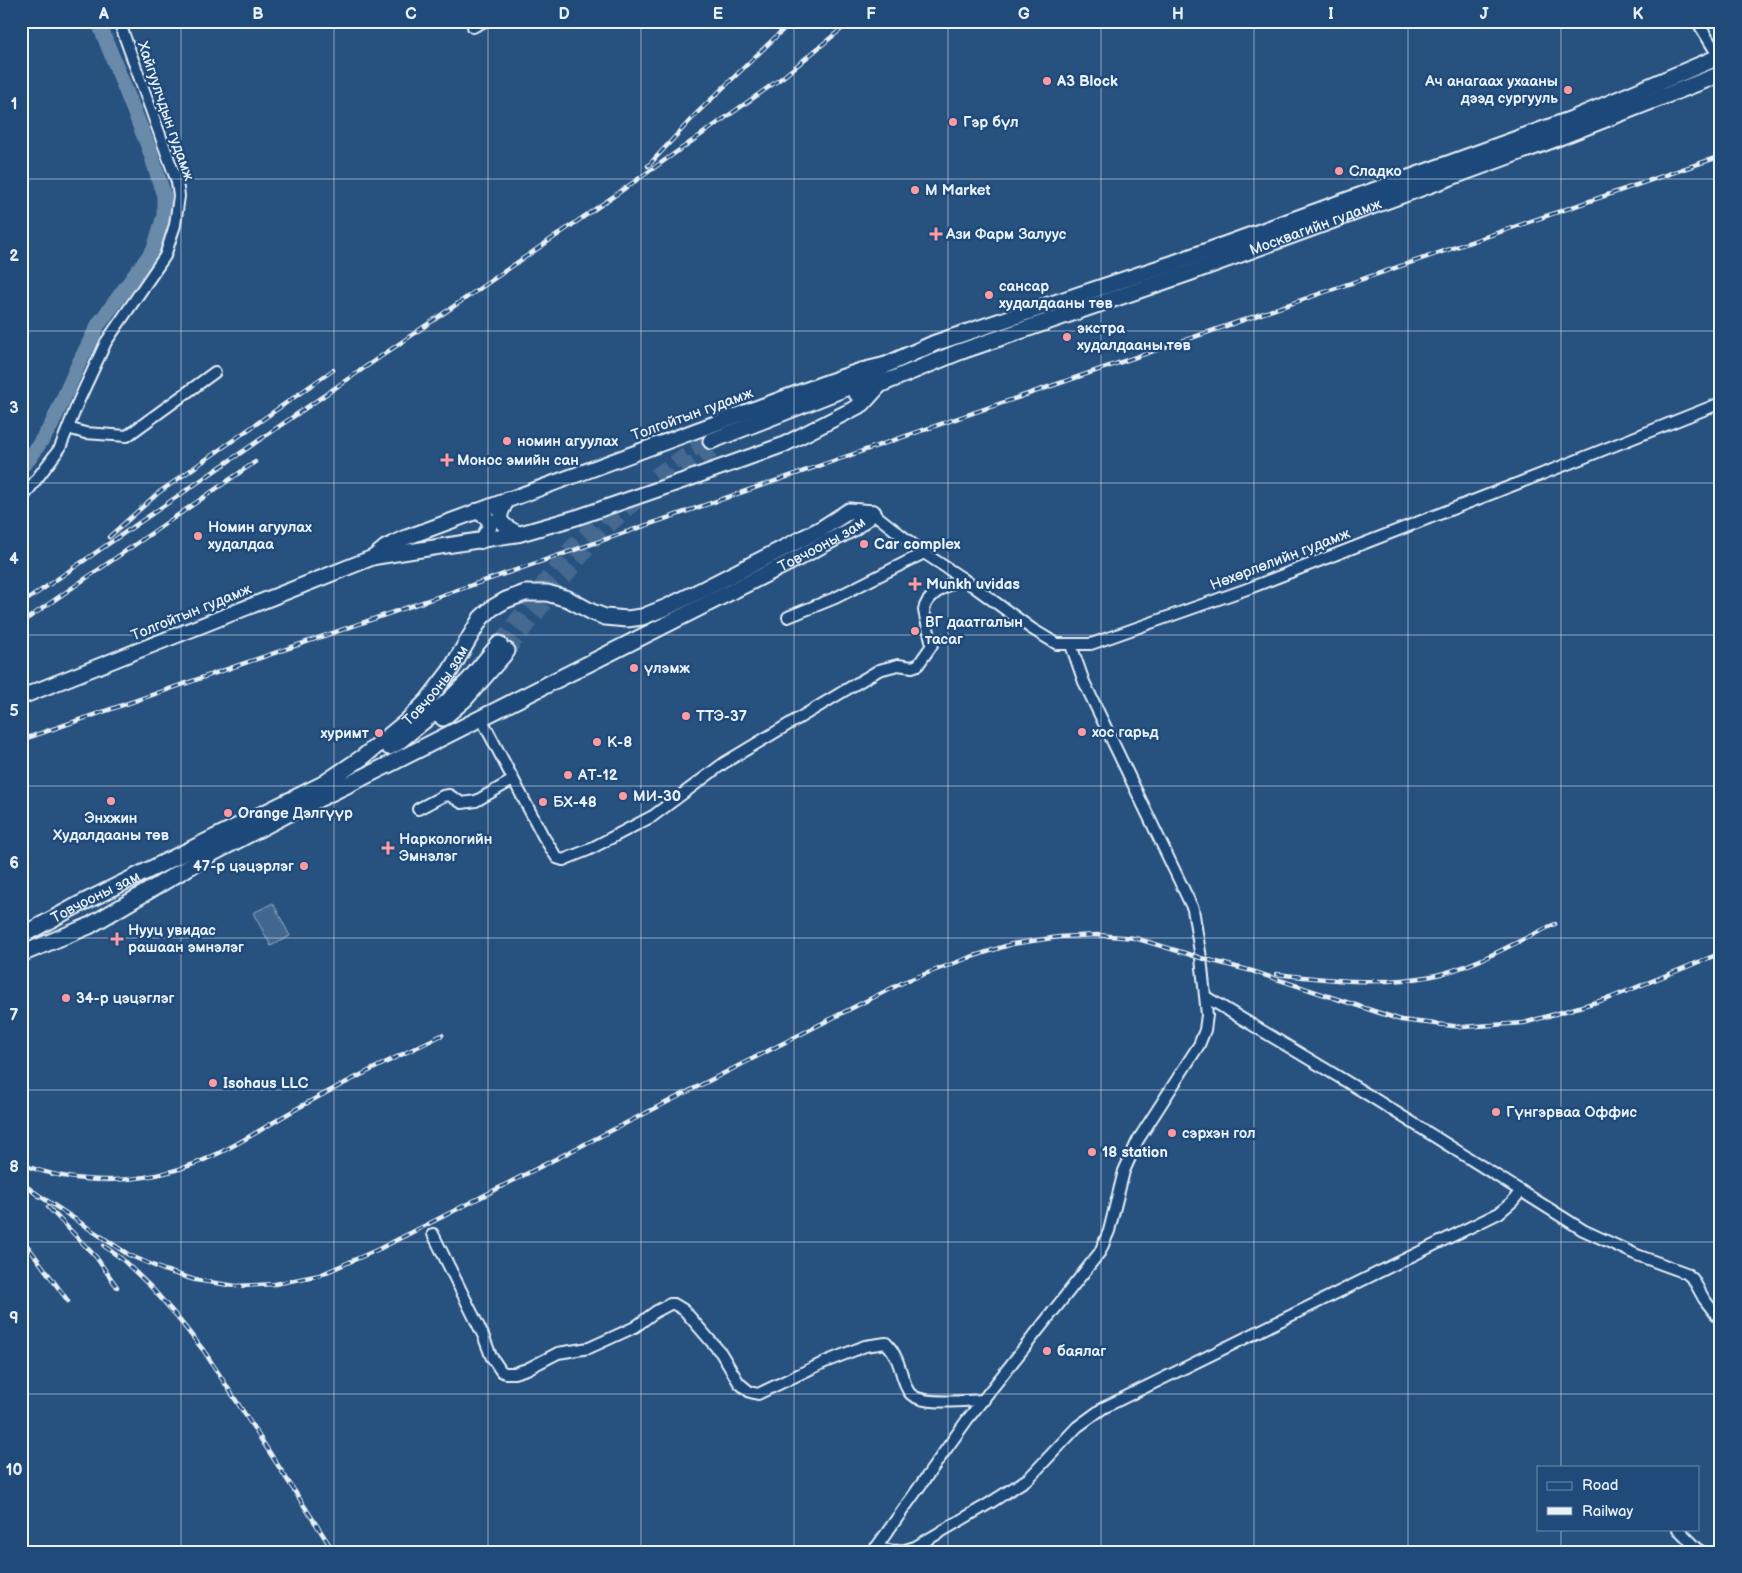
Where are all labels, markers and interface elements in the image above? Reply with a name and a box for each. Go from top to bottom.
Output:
text: A [98,5,109,24]
text: B [252,5,264,24]
text: C [405,5,417,24]
text: D [558,5,570,24]
text: E [713,5,723,24]
text: F [866,5,876,24]
text: G [1018,5,1030,24]
text: H [1172,5,1184,24]
text: I [1328,5,1334,24]
text: J [1480,5,1489,24]
text: K [1633,5,1644,24]
street label: Хайгуулчдын гудамж [133,39,198,184]
place label: A3 Block [1056,72,1118,91]
place label: Ач анагаах ухааны дээд сургууль [1424,72,1558,108]
marker: A3 Block [1041,75,1053,87]
marker: Ач анагаах ухааны дээд сургууль [1562,84,1574,96]
text: 1 [11,95,17,114]
place label: Гэр бүл [963,113,1019,132]
marker: Гэр бүл [947,116,959,128]
place label: Сладко [1349,162,1402,181]
marker: Сладко [1333,165,1345,177]
place label: М Market [925,181,990,200]
marker: М Market [909,184,921,196]
street label: Москвагийн гудамж [1247,194,1385,260]
place label: Ази Фарм Залуус [945,225,1067,244]
marker: Ази Фарм Залуус [930,228,942,240]
text: 2 [9,247,19,266]
place label: сансар худалдааны төв [999,277,1113,313]
marker: сансар худалдааны төв [983,289,995,301]
place label: экстра худалдааны төв [1077,319,1191,355]
marker: экстра худалдааны төв [1061,331,1073,343]
street label: Толгойтын гудамж [629,383,756,445]
text: 3 [9,399,19,418]
place label: номин агуулах [517,432,618,451]
marker: номин агуулах [501,435,513,447]
place label: Монос эмийн сан [457,451,579,470]
marker: Монос эмийн сан [441,454,453,466]
street label: Товчооны зам [775,513,870,576]
place label: Номин агуулах худалдаа [208,518,312,554]
street label: Нөхөрлөлийн гудамж [1208,524,1353,595]
marker: Номин агуулах худалдаа [192,530,204,542]
place label: Car complex [874,535,961,554]
marker: Car complex [858,538,870,550]
text: 4 [9,550,19,569]
place label: Munkh uvidas [926,575,1020,594]
marker: Munkh uvidas [908,577,922,591]
street label: Толгойтын гудамж [128,579,255,645]
place label: ВГ даатгалын тасаг [925,613,1023,649]
marker: ВГ даатгалын тасаг [909,625,921,637]
street label: Товчооны зам [399,642,473,730]
place label: үлэмж [644,659,690,678]
marker: үлэмж [628,662,640,674]
text: 5 [9,702,19,721]
place label: ТТЭ-37 [696,707,747,726]
marker: ТТЭ-37 [680,710,692,722]
place label: хос гарьд [1092,723,1158,742]
place label: хуримт [320,724,370,743]
marker: хос гарьд [1076,726,1088,738]
marker: хуримт [373,727,385,739]
place label: К-8 [607,733,632,752]
marker: К-8 [591,736,603,748]
place label: АТ-12 [577,766,618,785]
marker: АТ-12 [562,769,574,781]
place label: МИ-30 [633,787,681,806]
marker: МИ-30 [617,790,629,802]
place label: БХ-48 [553,793,597,812]
marker: Энхжин Худалдааны төв [105,795,117,807]
marker: БХ-48 [537,796,549,808]
place label: Orange Дэлгүүр [238,804,353,823]
marker: Orange Дэлгүүр [222,807,234,819]
place label: Энхжин Худалдааны төв [52,809,169,845]
place label: Наркологийн Эмнэлэг [399,830,492,866]
marker: Наркологийн Эмнэлэг [381,841,395,855]
text: 6 [9,854,19,873]
place label: 47-р цэцэрлэг [193,857,294,876]
marker: 47-р цэцэрлэг [298,860,310,872]
street label: Товчооны зам [48,867,143,928]
place label: Нууц увидас рашаан эмнэлэг [128,921,244,957]
marker: Нууц увидас рашаан эмнэлэг [110,932,124,946]
place label: 34-р цэцэглэг [76,989,175,1008]
marker: 34-р цэцэглэг [60,992,72,1004]
text: 7 [10,1006,19,1025]
place label: Isohaus LLC [223,1074,309,1093]
marker: Isohaus LLC [207,1077,219,1089]
place label: Гүнгэрваа Оффис [1506,1103,1638,1122]
marker: Гүнгэрваа Оффис [1490,1106,1502,1118]
place label: сэрхэн гол [1182,1124,1256,1143]
marker: сэрхэн гол [1166,1127,1178,1139]
place label: 18 station [1102,1143,1168,1162]
marker: 18 station [1086,1146,1098,1158]
text: 8 [9,1158,19,1177]
text: 9 [9,1309,19,1328]
place label: баялаг [1057,1342,1106,1361]
marker: баялаг [1041,1345,1053,1357]
text: 10 [6,1461,22,1480]
legend [1537,1466,1700,1530]
text: Road [1582,1476,1618,1495]
text: Railway [1582,1502,1633,1521]

